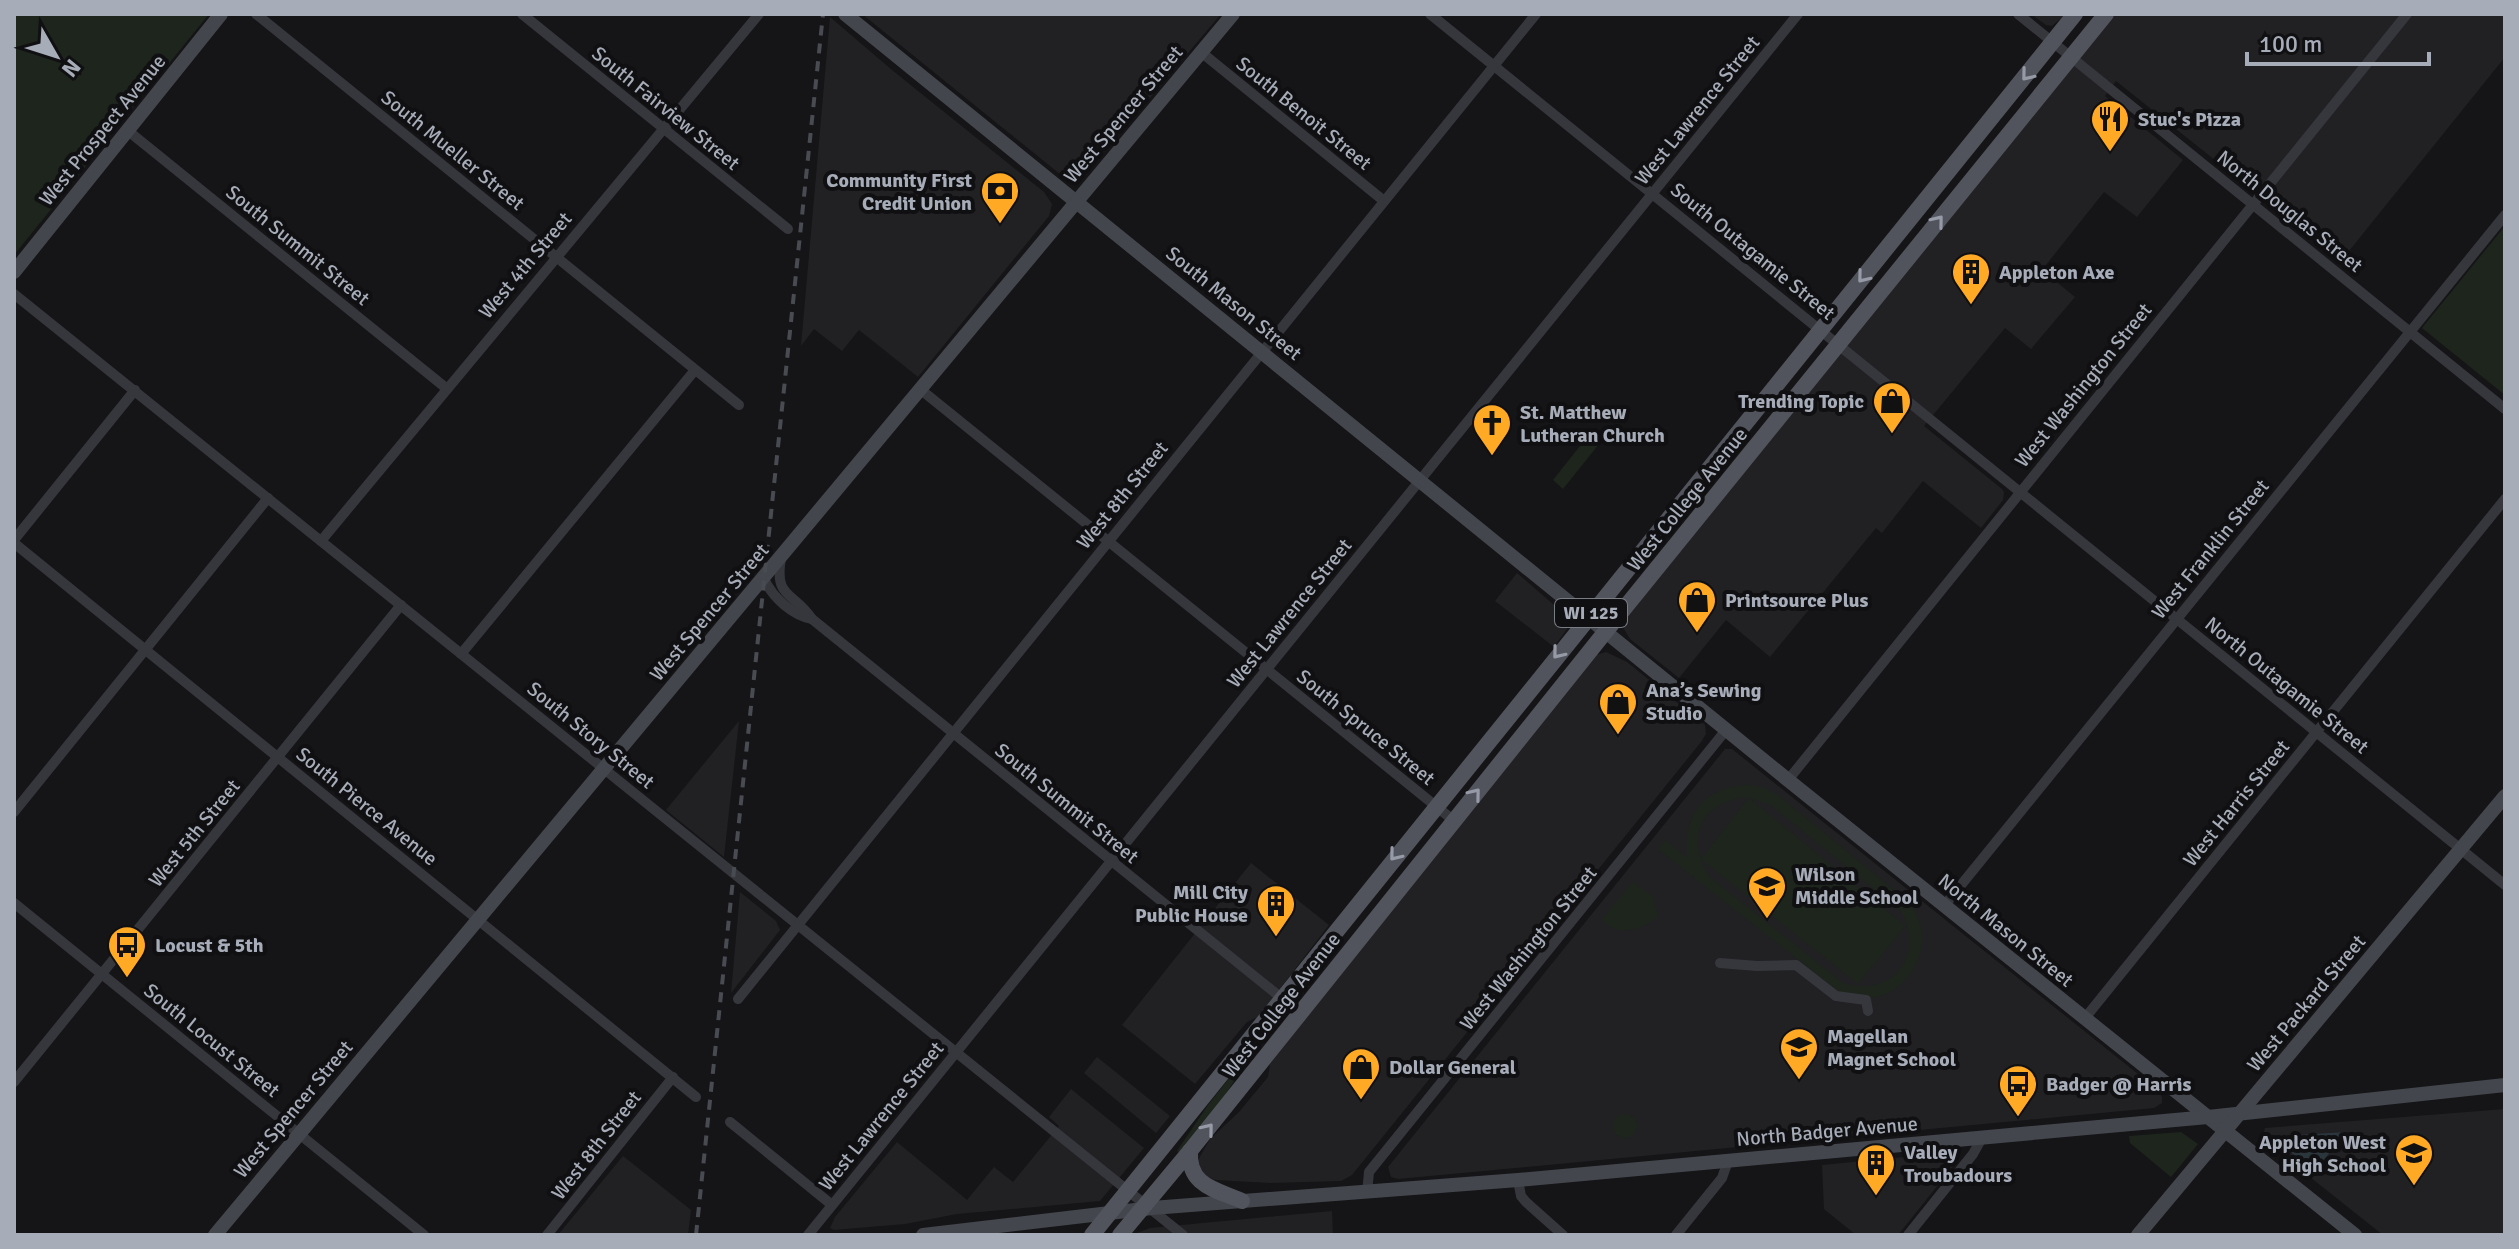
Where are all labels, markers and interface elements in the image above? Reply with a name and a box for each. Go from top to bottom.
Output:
north arrow [16,16,96,96]
scale bar [2247,16,2429,66]
text: 100 m [2259,29,2322,59]
street label: West Lawrence Street [1630,31,1765,190]
street label: West Spencer Street [1058,40,1188,188]
street label: South Fairview Street [587,41,745,176]
street label: West Prospect Avenue [34,50,171,211]
street label: South Benoit Street [1231,51,1376,176]
text: N [56,54,86,83]
one-way arrow [2022,66,2036,81]
street label: South Mueller Street [376,85,529,216]
restaurant icon: Stuc's Pizza [2089,98,2131,153]
place label: Stuc's Pizza [2138,107,2241,132]
street label: North Douglas Street [2212,145,2368,278]
place label: Community First Credit Union [826,168,972,216]
bank icon: Community First Credit Union [979,170,1021,225]
street label: South Outagamie Street [1665,177,1840,325]
street label: South Summit Street [221,180,375,311]
street label: West 4th Street [474,207,577,324]
one-way arrow [1928,216,1943,231]
street label: South Mason Street [1161,241,1307,366]
building icon: Appleton Axe [1950,251,1992,306]
place label: Appleton Axe [1999,260,2115,285]
one-way arrow [1858,268,1873,282]
street label: West Washington Street [2009,298,2157,472]
shop icon: Trending Topic [1871,380,1913,435]
place label: Trending Topic [1738,389,1864,414]
place label: St. Matthew Lutheran Church [1520,400,1665,448]
church icon: St. Matthew Lutheran Church [1471,402,1513,457]
street label: West College Avenue [1622,422,1753,576]
street label: West 8th Street [1071,436,1174,554]
street label: West Franklin Street [2146,474,2275,624]
street label: West Lawrence Street [1222,534,1357,693]
street label: West Spencer Street [644,538,774,686]
shop icon: Printsource Plus [1676,579,1718,634]
place label: Printsource Plus [1725,588,1869,613]
road number: WI 125 [1555,599,1627,627]
street label: North Outagamie Street [2200,612,2374,759]
one-way arrow [1554,644,1568,659]
street label: South Spruce Street [1292,664,1440,791]
street label: South Story Street [522,676,659,794]
place label: Ana’s Sewing Studio [1646,678,1762,726]
shop icon: Ana’s Sewing Studio [1597,681,1639,736]
street label: West Harris Street [2178,735,2295,872]
street label: South Summit Street [990,738,1144,869]
street label: South Pierce Avenue [291,742,442,871]
street label: West 5th Street [143,774,246,892]
one-way arrow [1465,789,1480,803]
one-way arrow [1390,846,1405,860]
street label: West Washington Street [1454,861,1602,1035]
place label: Wilson Middle School [1795,862,1918,910]
school or university icon: Wilson Middle School [1746,865,1788,920]
street label: North Mason Street [1933,868,2078,993]
place label: Mill City Public House [1135,880,1248,928]
building icon: Mill City Public House [1255,883,1297,938]
bus stop icon: Locust & 5th [106,924,148,979]
street label: West College Avenue [1217,928,1346,1083]
street label: West Packard Street [2242,930,2371,1077]
place label: Locust & 5th [155,933,264,958]
street label: South Locust Street [139,978,285,1103]
place label: Magellan Magnet School [1827,1024,1956,1072]
school or university icon: Magellan Magnet School [1778,1026,1820,1081]
street label: West Spencer Street [228,1035,358,1183]
street label: West Lawrence Street [814,1037,949,1196]
shop icon: Dollar General [1340,1046,1382,1101]
place label: Dollar General [1389,1055,1516,1080]
bus stop icon: Badger @ Harris [1997,1063,2039,1118]
place label: Badger @ Harris [2046,1072,2191,1097]
street label: West 8th Street [546,1086,647,1205]
street label: North Badger Avenue [1735,1111,1919,1152]
one-way arrow [1199,1123,1213,1138]
place label: Appleton West High School [2259,1130,2387,1178]
school or university icon: Appleton West High School [2393,1132,2435,1187]
place label: Valley Troubadours [1904,1140,2012,1188]
building icon: Valley Troubadours [1855,1142,1897,1197]

